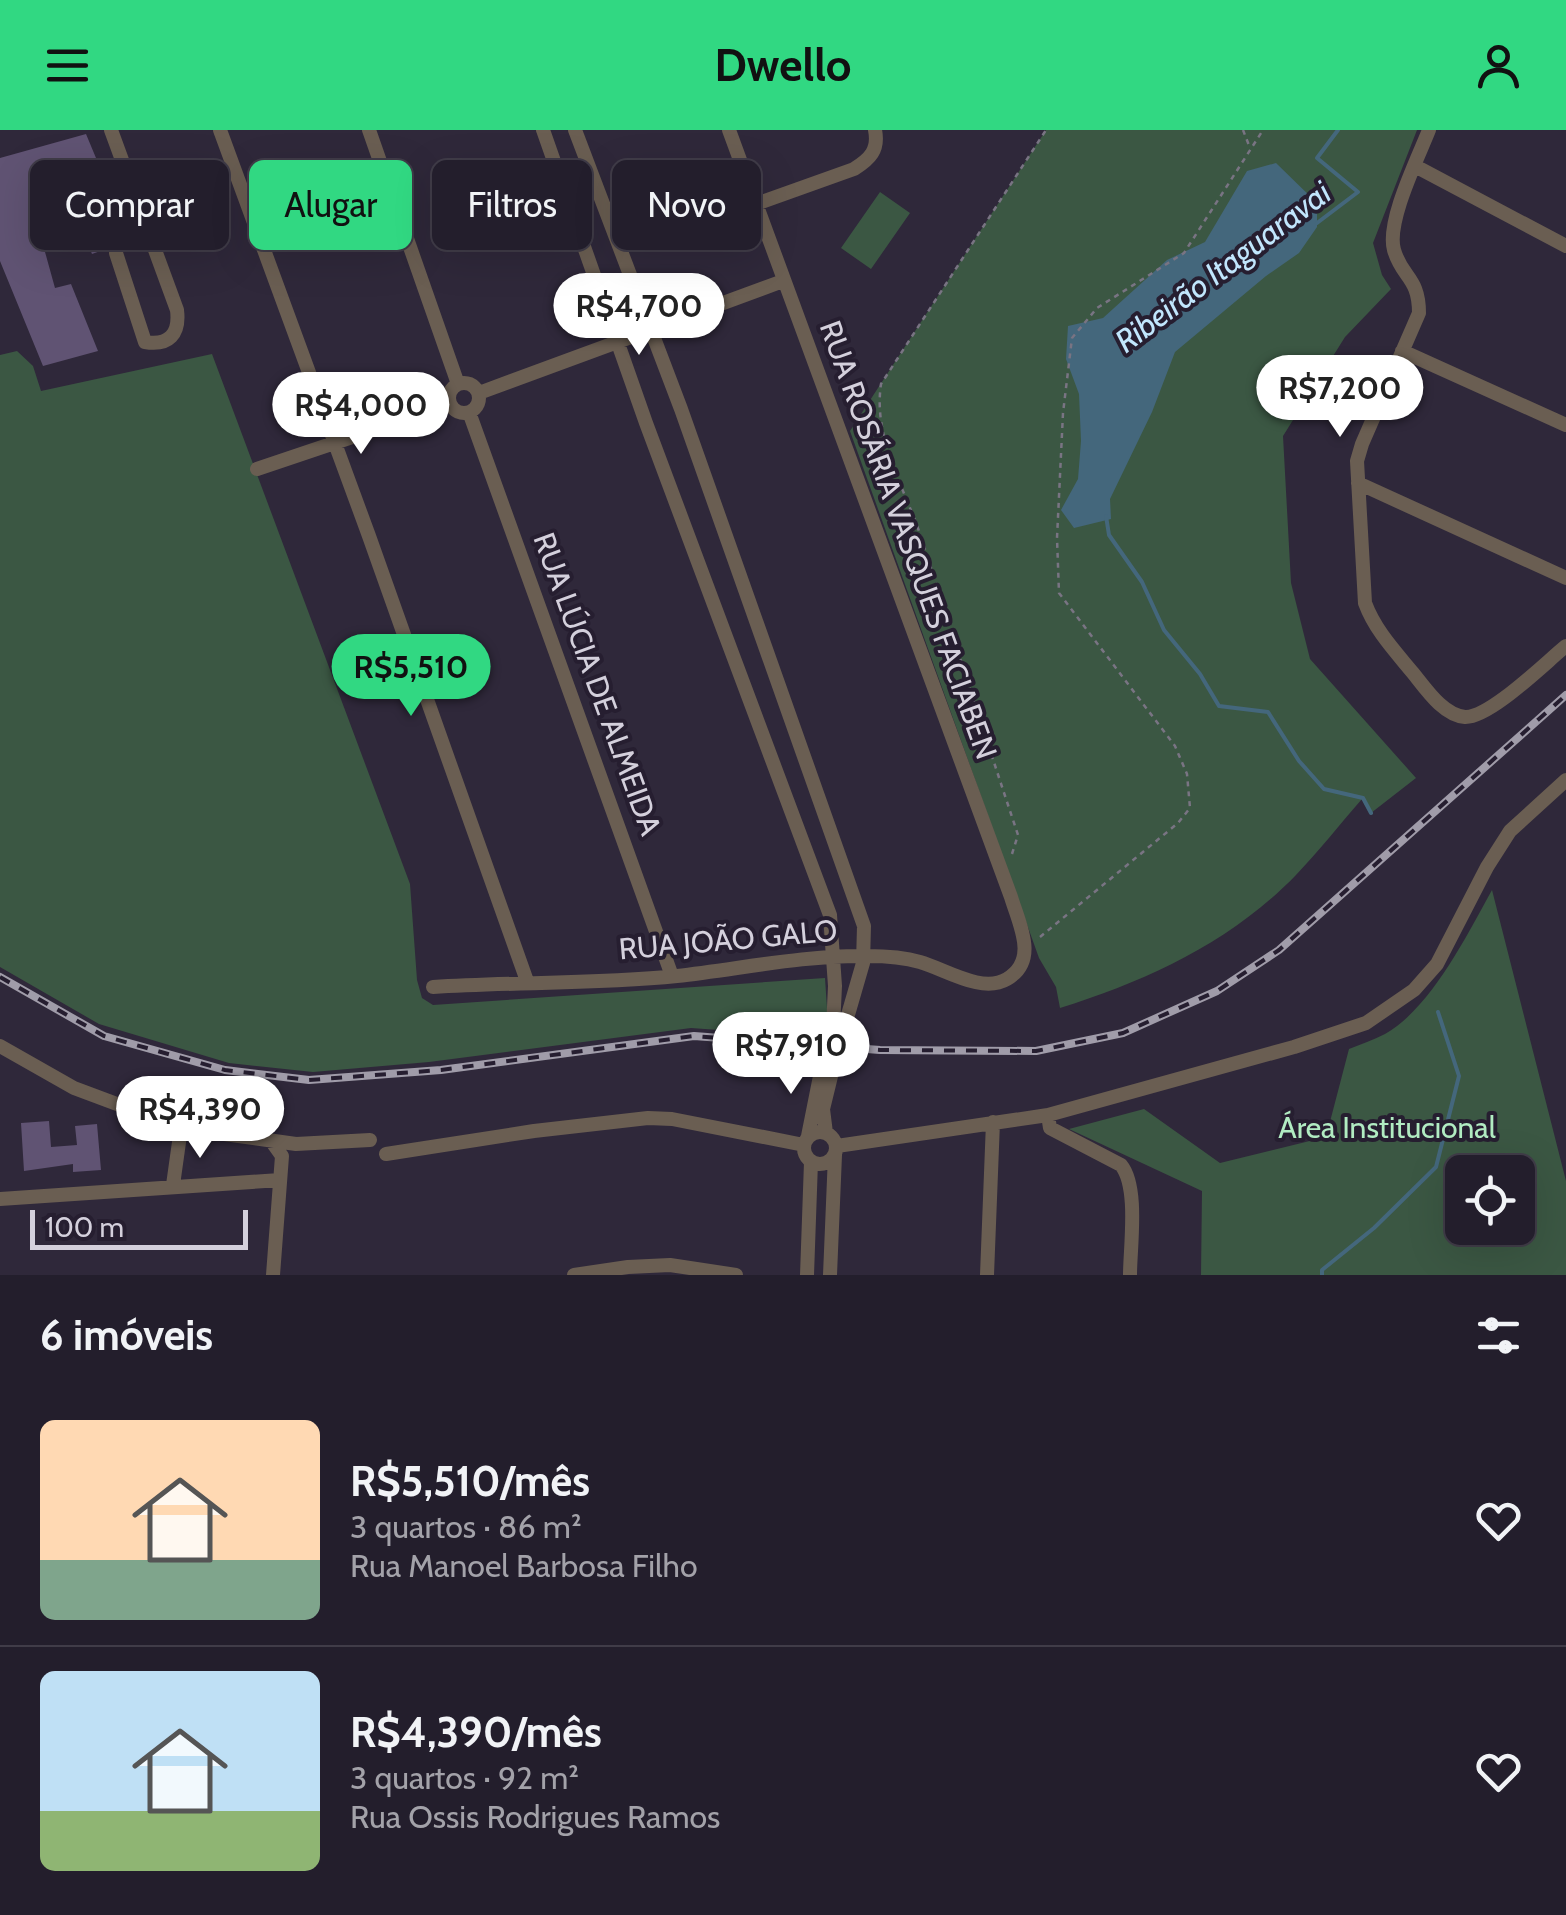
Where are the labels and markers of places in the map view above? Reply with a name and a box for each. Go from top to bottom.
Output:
pin: R$4,700 [547,273,731,358]
pin: R$7,200 [1248,355,1432,440]
pin: R$4,000 [269,372,453,457]
pin: R$5,510 [319,634,503,719]
pin: R$7,910 [699,1012,883,1097]
pin: R$4,390 [108,1076,292,1161]

